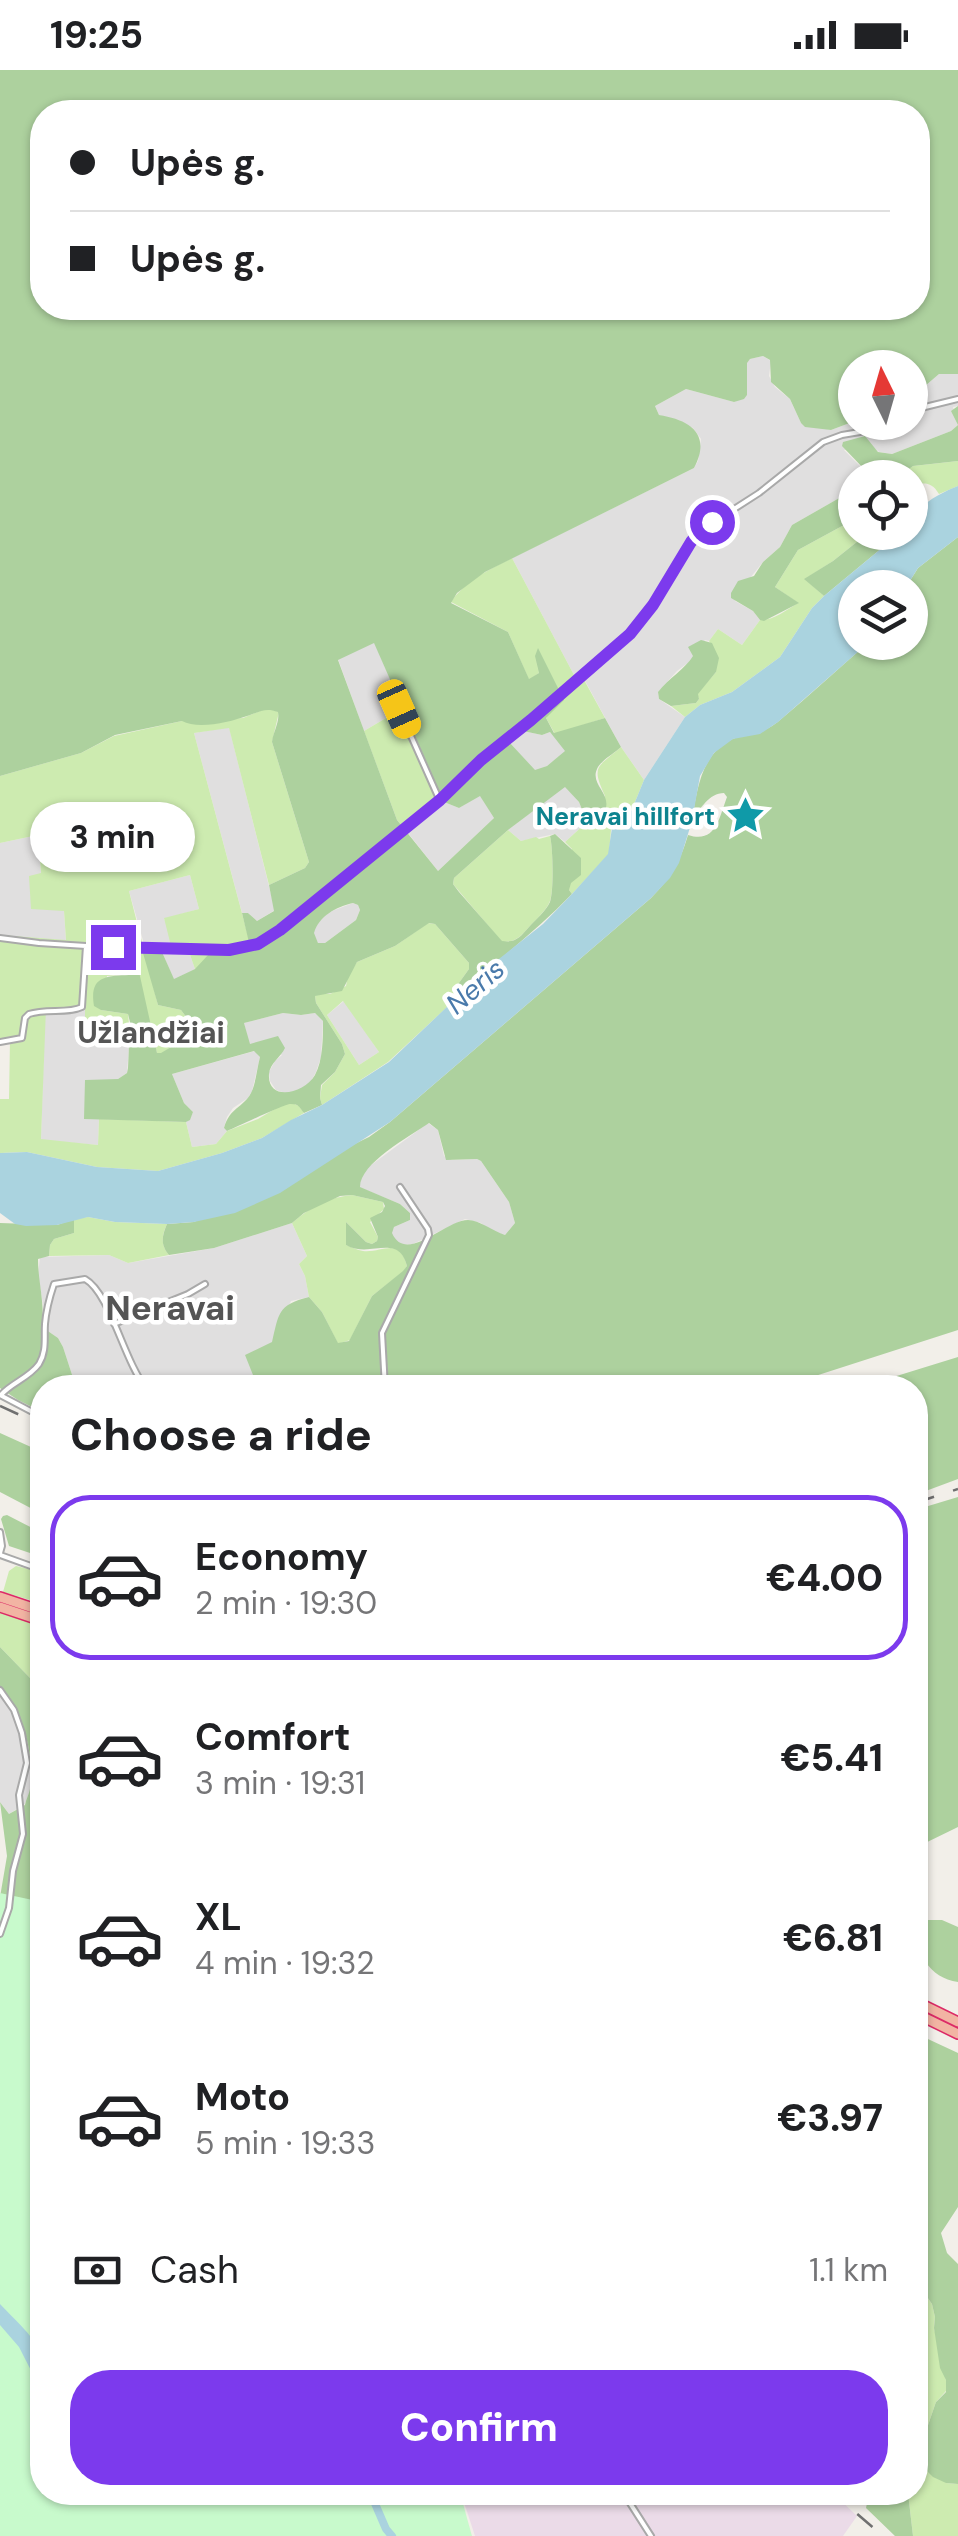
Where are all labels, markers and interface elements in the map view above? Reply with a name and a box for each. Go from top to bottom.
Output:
text: 19:25 [50,10,143,60]
text: Upės g. [130,138,265,188]
text: Upės g. [130,234,265,284]
north arrow [838,350,928,440]
map controls [838,350,928,660]
button: locate [838,460,928,550]
route start [690,500,735,545]
button: layers [838,570,928,660]
car [373,675,425,743]
place icon: Neravai hillfort [724,795,766,837]
place label: Neravai hillfort [536,800,715,833]
callout: 3 min [31,802,196,872]
text: 3 min [70,816,155,858]
route end [91,925,136,970]
water label: Neris [438,951,513,1022]
district label: Užlandžiai [77,1013,225,1052]
district label: Neravai [105,1285,235,1331]
text: Choose a ride [70,1405,372,1464]
text: Economy [195,1532,368,1582]
icon: car [75,1533,165,1623]
text: €4.00 [766,1553,883,1603]
text: 2 min · 19:30 [195,1582,377,1624]
text: Comfort [195,1712,351,1762]
icon: car [75,1713,165,1803]
text: €5.41 [781,1733,883,1783]
text: 3 min · 19:31 [195,1762,365,1804]
text: XL [195,1892,242,1942]
icon: car [75,1893,165,1983]
text: €6.81 [783,1913,883,1963]
text: 4 min · 19:32 [195,1942,375,1984]
text: Moto [195,2072,290,2122]
icon: car [75,2073,165,2163]
text: €3.97 [777,2093,883,2143]
text: 5 min · 19:33 [195,2122,375,2164]
icon: cash [70,2243,125,2298]
text: Cash [150,2245,239,2295]
text: 1.1 km [809,2249,888,2291]
button: Confirm [70,2370,888,2485]

